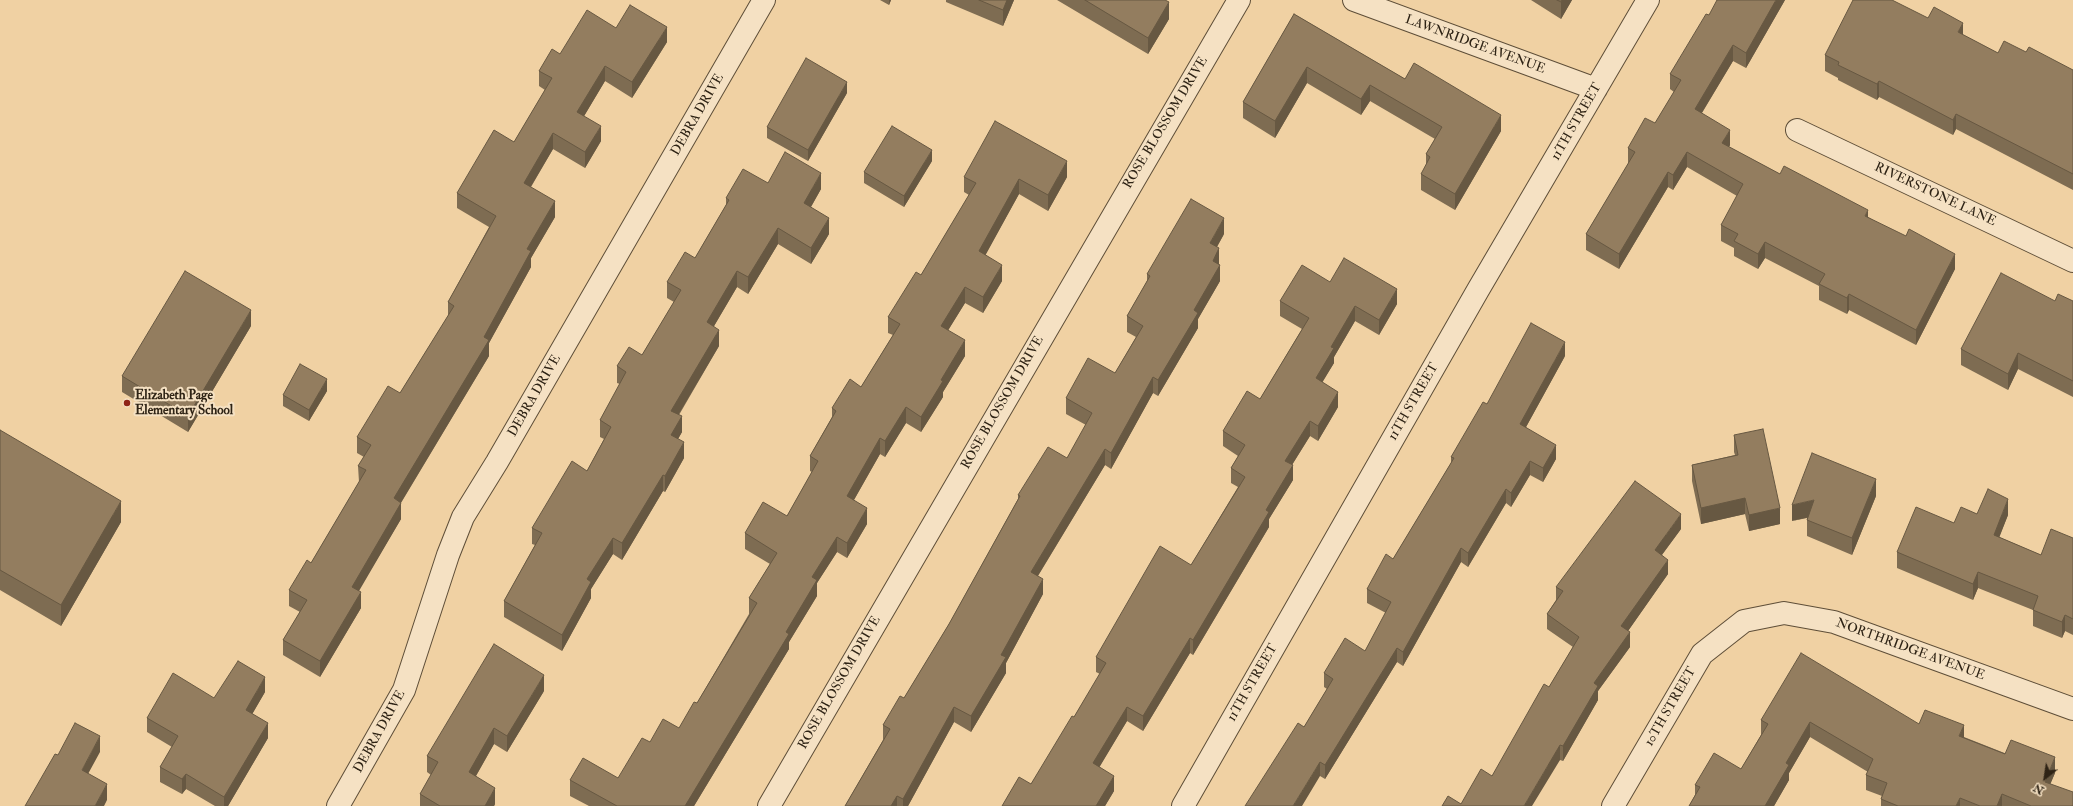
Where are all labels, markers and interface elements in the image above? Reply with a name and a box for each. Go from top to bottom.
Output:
street label: LAWNRIDGE AVENUE [1403,12,1547,78]
street label: ROSE BLOSSOM DRIVE [1120,54,1212,192]
street label: DEBRA DRIVE [668,71,728,159]
street label: 11TH STREET [1549,80,1605,164]
street label: RIVERSTONE LANE [1872,160,1998,230]
street label: ROSE BLOSSOM DRIVE [958,334,1048,472]
street label: DEBRA DRIVE [505,352,565,440]
street label: 11TH STREET [1386,360,1442,444]
place label: Elizabeth Page Elementary School [135,388,233,419]
marker: Elizabeth Page Elementary School [122,398,132,408]
street label: ROSE BLOSSOM DRIVE [795,614,885,752]
street label: NORTHRIDGE AVENUE [1833,616,1987,684]
street label: 11TH STREET [1225,641,1281,725]
street label: 10TH STREET [1642,665,1700,749]
street label: DEBRA DRIVE [351,688,409,776]
north arrow [2025,758,2065,798]
text: N [2031,781,2046,797]

